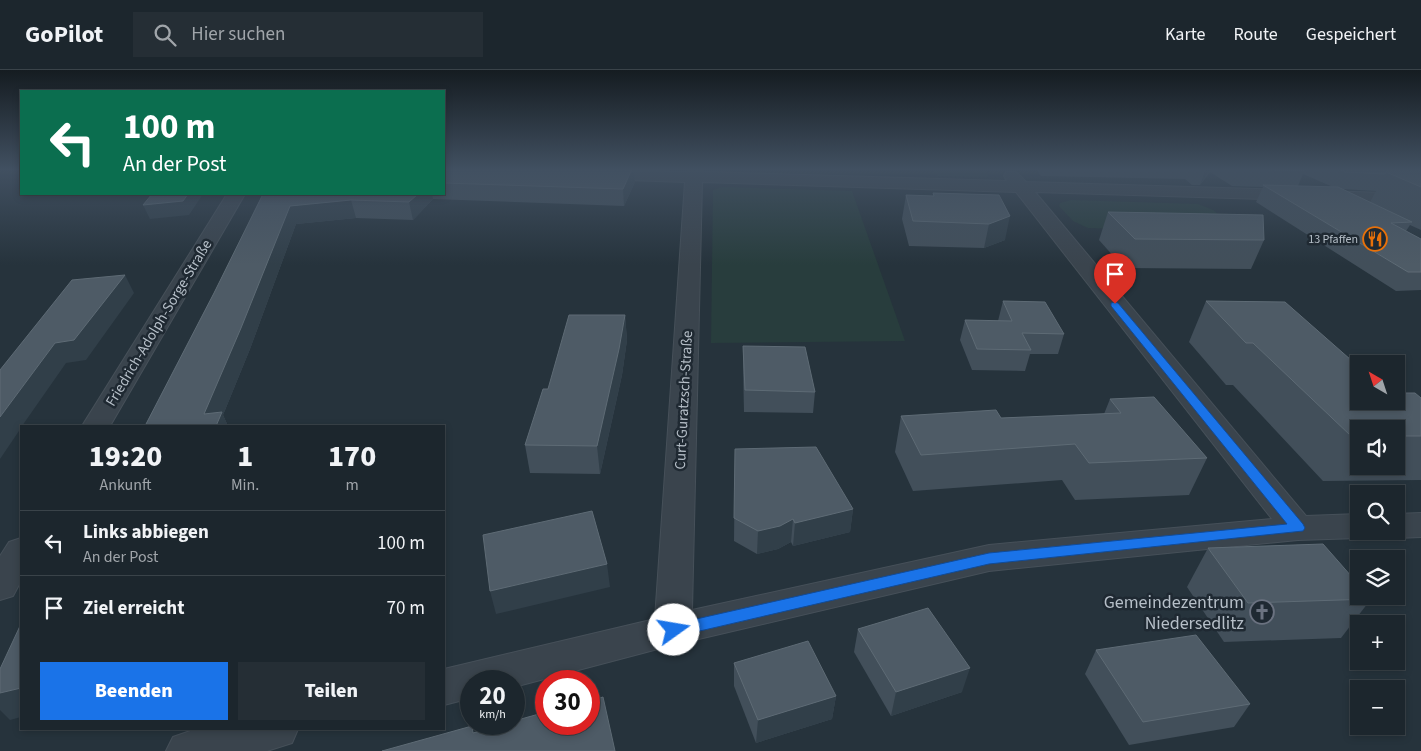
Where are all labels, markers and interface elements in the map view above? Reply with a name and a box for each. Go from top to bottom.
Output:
search box [133,12,483,57]
text: GoPilot [25,17,103,52]
icon: search [151,21,179,49]
text: Hier suchen [191,21,285,48]
text: Karte [1165,22,1205,47]
text: Route [1233,22,1278,47]
text: Gespeichert [1306,22,1396,47]
text: 100 m [123,102,215,152]
icon: left [40,110,105,175]
text: An der Post [123,148,227,180]
restaurant icon: 13 Pfaffen [1362,226,1388,252]
place label: 13 Pfaffen [1308,231,1358,248]
street label: Friedrich-Adolph-Sorge-Straße [101,236,217,410]
pin [1094,253,1136,304]
icon: arrive [1101,260,1129,288]
street label: Curt-Guratzsch-Straße [670,330,698,470]
north arrow [1350,355,1405,410]
map controls [1350,355,1405,735]
button: sound [1350,420,1405,475]
text: 19:20 [89,435,162,478]
text: 1 [237,435,253,478]
text: 170 [328,435,376,478]
text: Ankunft [99,474,152,496]
text: Min. [231,474,259,496]
text: m [345,474,359,496]
button: search [1350,485,1405,540]
text: Links abbiegen [83,519,209,546]
icon: left [40,529,68,557]
text: 100 m [377,530,425,557]
text: An der Post [83,546,158,568]
button: layers [1350,550,1405,605]
place label: Gemeindezentrum Niedersedlitz [1104,590,1244,636]
icon: arrive [40,594,68,622]
text: Ziel erreicht [83,595,184,622]
text: 70 m [387,595,425,622]
church icon: Gemeindezentrum Niedersedlitz [1249,599,1275,625]
position arrow [647,603,699,655]
button: + [1350,615,1405,670]
button: Beenden [40,662,228,720]
button: Teilen [238,662,425,720]
speed limit sign: 30 [535,670,600,735]
text: 20 [479,678,506,714]
button: − [1350,680,1405,735]
text: km/h [479,706,506,723]

